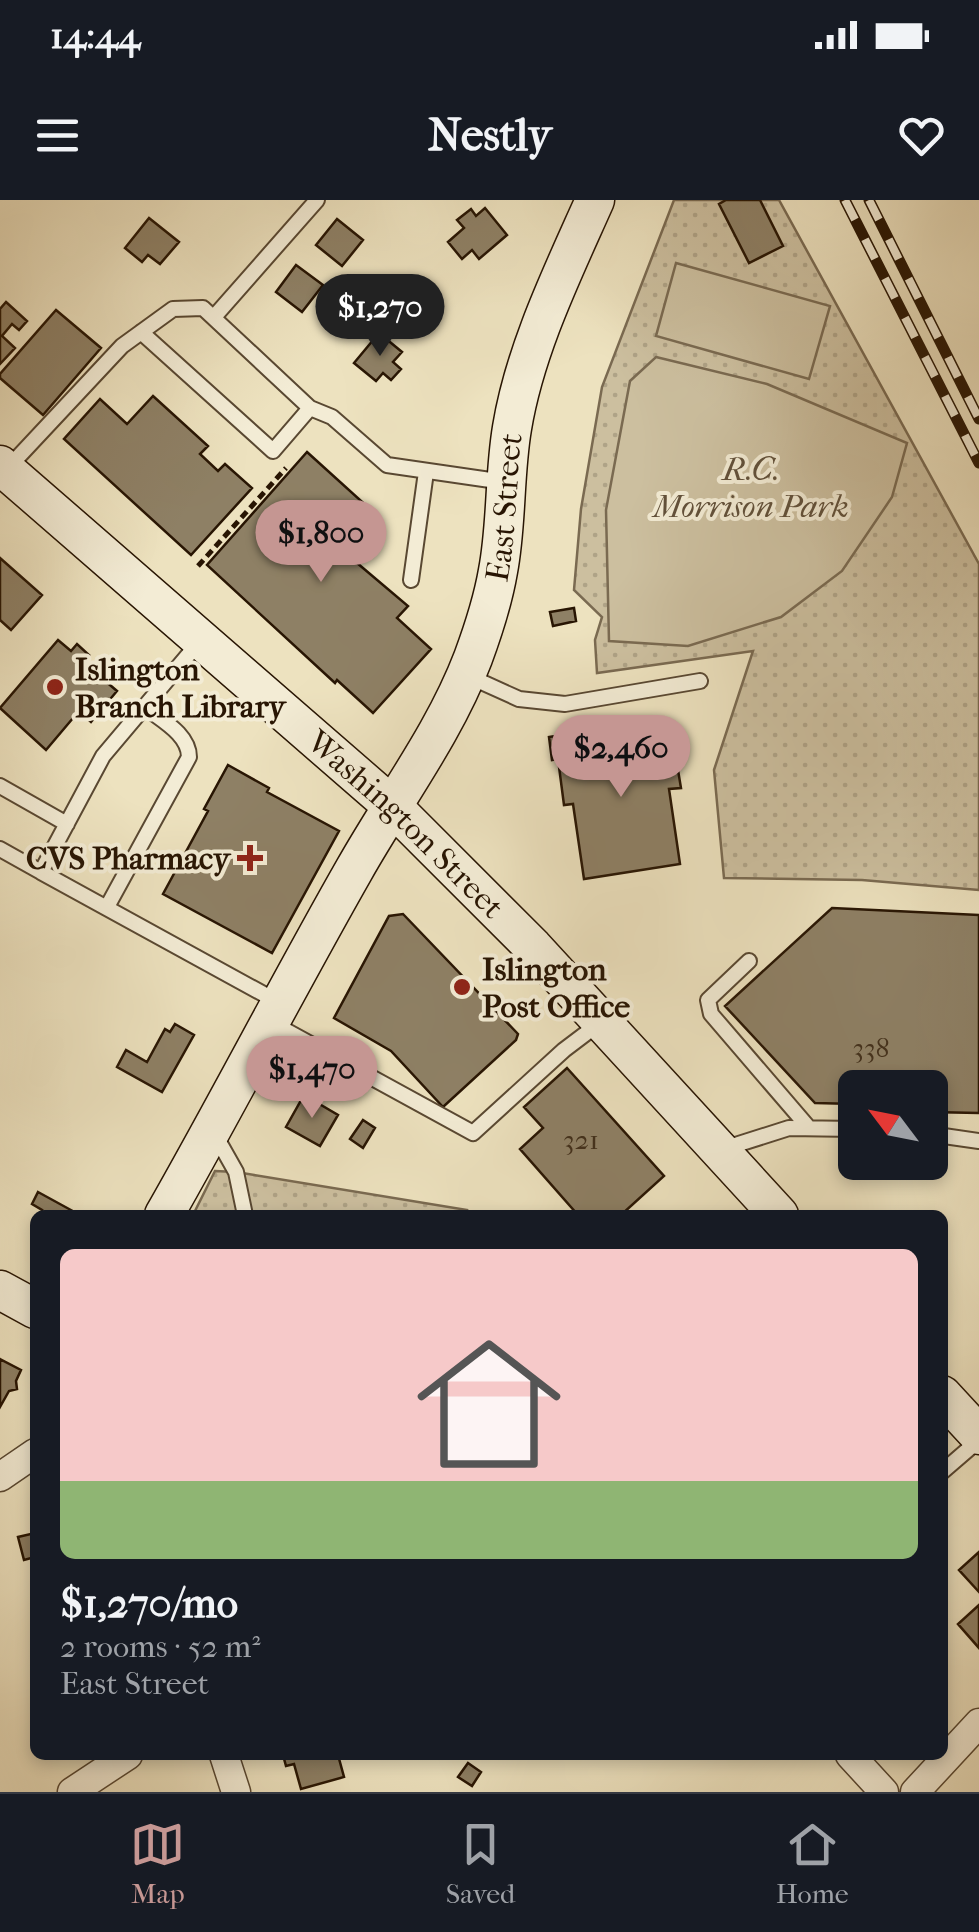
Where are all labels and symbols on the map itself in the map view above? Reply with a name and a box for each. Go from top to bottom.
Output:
pin: $1,270 [299,274,461,359]
street label: East Street [478,430,530,584]
park label: R.C. Morrison Park [651,451,849,525]
pin: $1,800 [240,500,402,585]
place label: Islington Branch Library [75,651,288,725]
marker: Islington Branch Library [44,676,66,698]
pin: $2,460 [540,715,702,800]
street label: Washington Street [299,722,512,926]
place label: CVS Pharmacy [26,840,232,877]
marker: CVS Pharmacy [239,847,261,869]
place label: Islington Post Office [482,951,630,1025]
marker: Islington Post Office [451,976,473,998]
house number: 338 [852,1031,890,1064]
pin: $1,470 [231,1036,393,1121]
north arrow [838,1070,948,1180]
house number: 321 [563,1123,599,1156]

